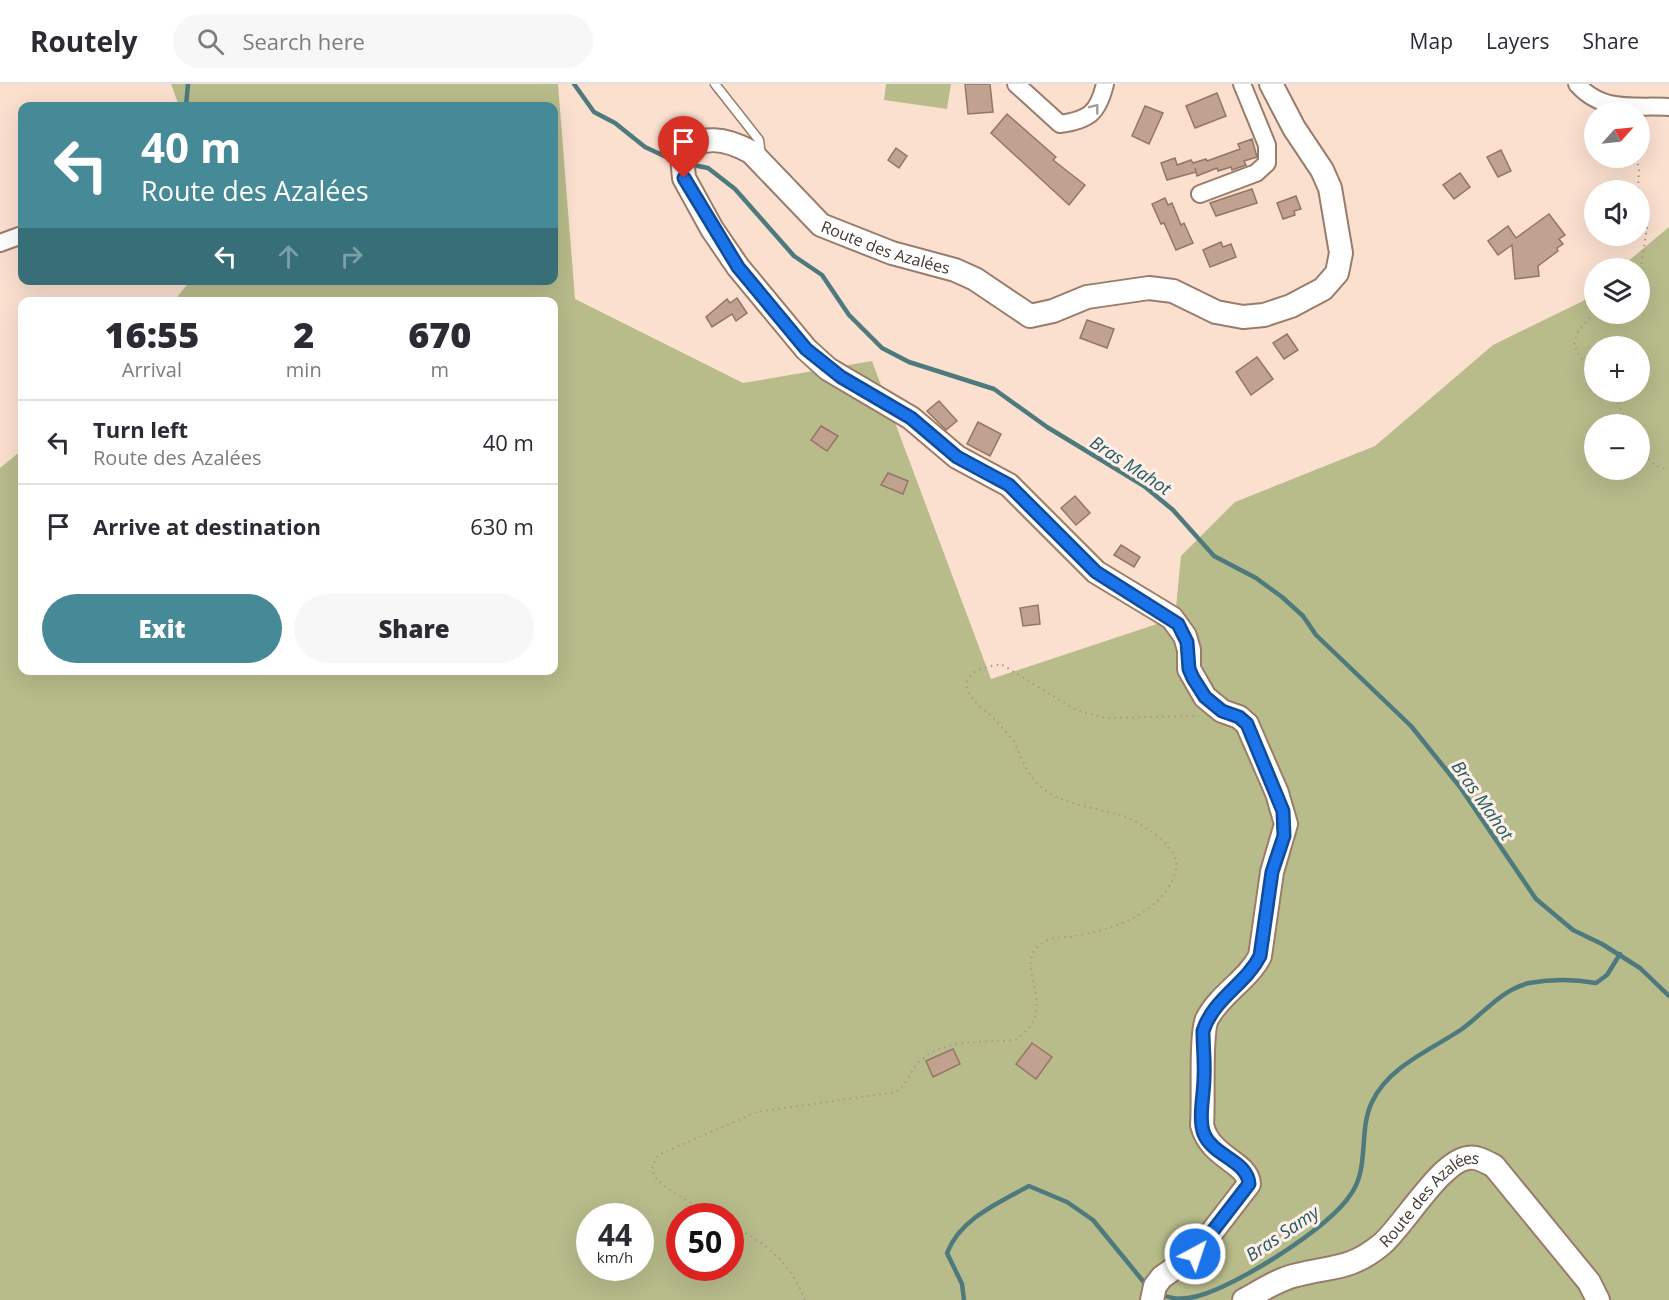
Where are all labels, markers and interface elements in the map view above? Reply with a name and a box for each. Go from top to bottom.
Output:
search box [173,14,593,68]
text: Routely [30,22,137,60]
icon: search [194,25,227,58]
text: Search here [242,26,365,56]
text: Map [1410,27,1453,55]
text: Layers [1486,27,1550,55]
text: Share [1583,27,1639,55]
north arrow [1584,102,1650,168]
map controls [1584,102,1650,480]
one-way arrow [1087,103,1098,114]
pin [658,116,709,178]
text: 40 m [141,118,241,175]
icon: arrive [667,125,700,158]
icon: left [42,126,120,204]
text: Route des Azalées [141,172,369,209]
button: sound [1584,180,1650,246]
street label: Route des Azalées [818,215,952,279]
icon: left [209,240,242,273]
icon: ahead [272,240,305,273]
icon: right [335,240,368,273]
button: layers [1584,258,1650,324]
text: 16:55 [105,310,199,359]
text: 2 [293,310,314,359]
text: 670 [408,310,471,359]
button: + [1584,336,1650,402]
text: Arrival [122,356,182,383]
text: min [286,356,322,383]
text: m [431,356,449,383]
text: Turn left [93,414,188,444]
button: − [1584,414,1650,480]
icon: left [42,426,75,459]
text: 40 m [483,427,534,457]
water label: Bras Mahot [1086,430,1177,501]
text: Route des Azalées [93,444,262,471]
icon: arrive [42,510,75,543]
text: Arrive at destination [93,511,321,541]
text: 630 m [470,511,534,541]
button: Exit [42,594,282,663]
button: Share [294,594,534,663]
water label: Bras Mahot [1447,755,1520,846]
street label: Route des Azalées [1374,1146,1482,1252]
water label: Bras Samy [1241,1199,1325,1266]
speed limit sign: 50 [666,1203,744,1281]
text: 44 [598,1214,632,1255]
position arrow [1163,1222,1227,1286]
text: km/h [597,1247,633,1267]

